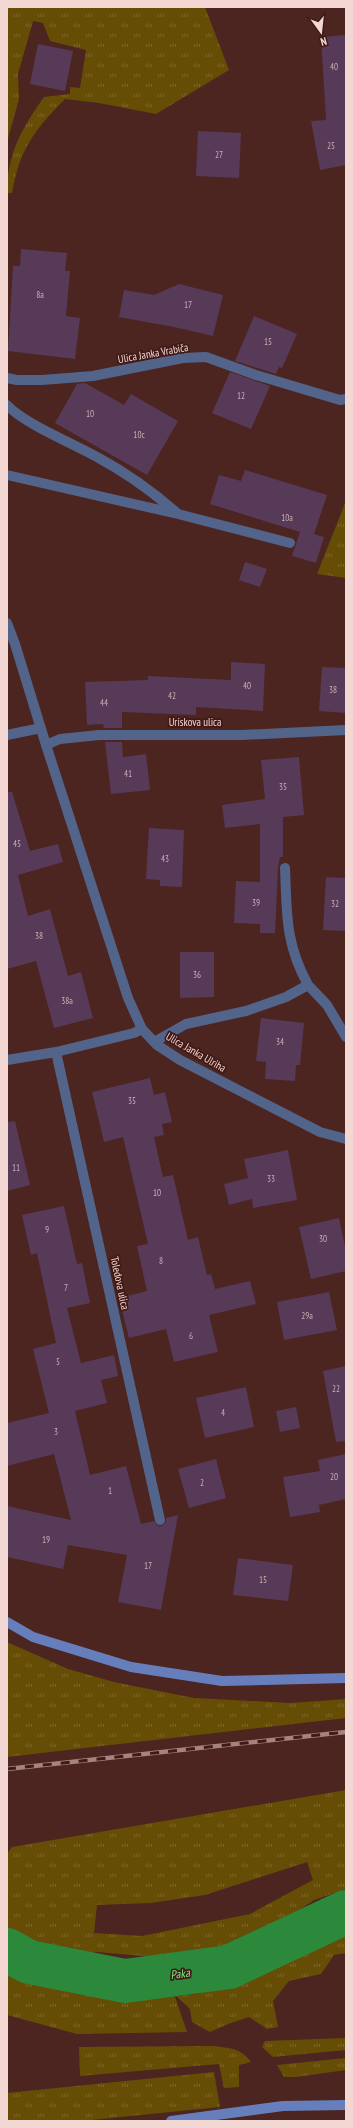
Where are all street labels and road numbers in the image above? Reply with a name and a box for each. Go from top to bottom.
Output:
street label: Ulica Janka Vrabiča [117,340,189,366]
street label: Uriskova ulica [169,715,221,729]
street label: Ulica Janka Ulriha [163,1029,229,1075]
street label: Toledova ulica [108,1255,132,1311]

